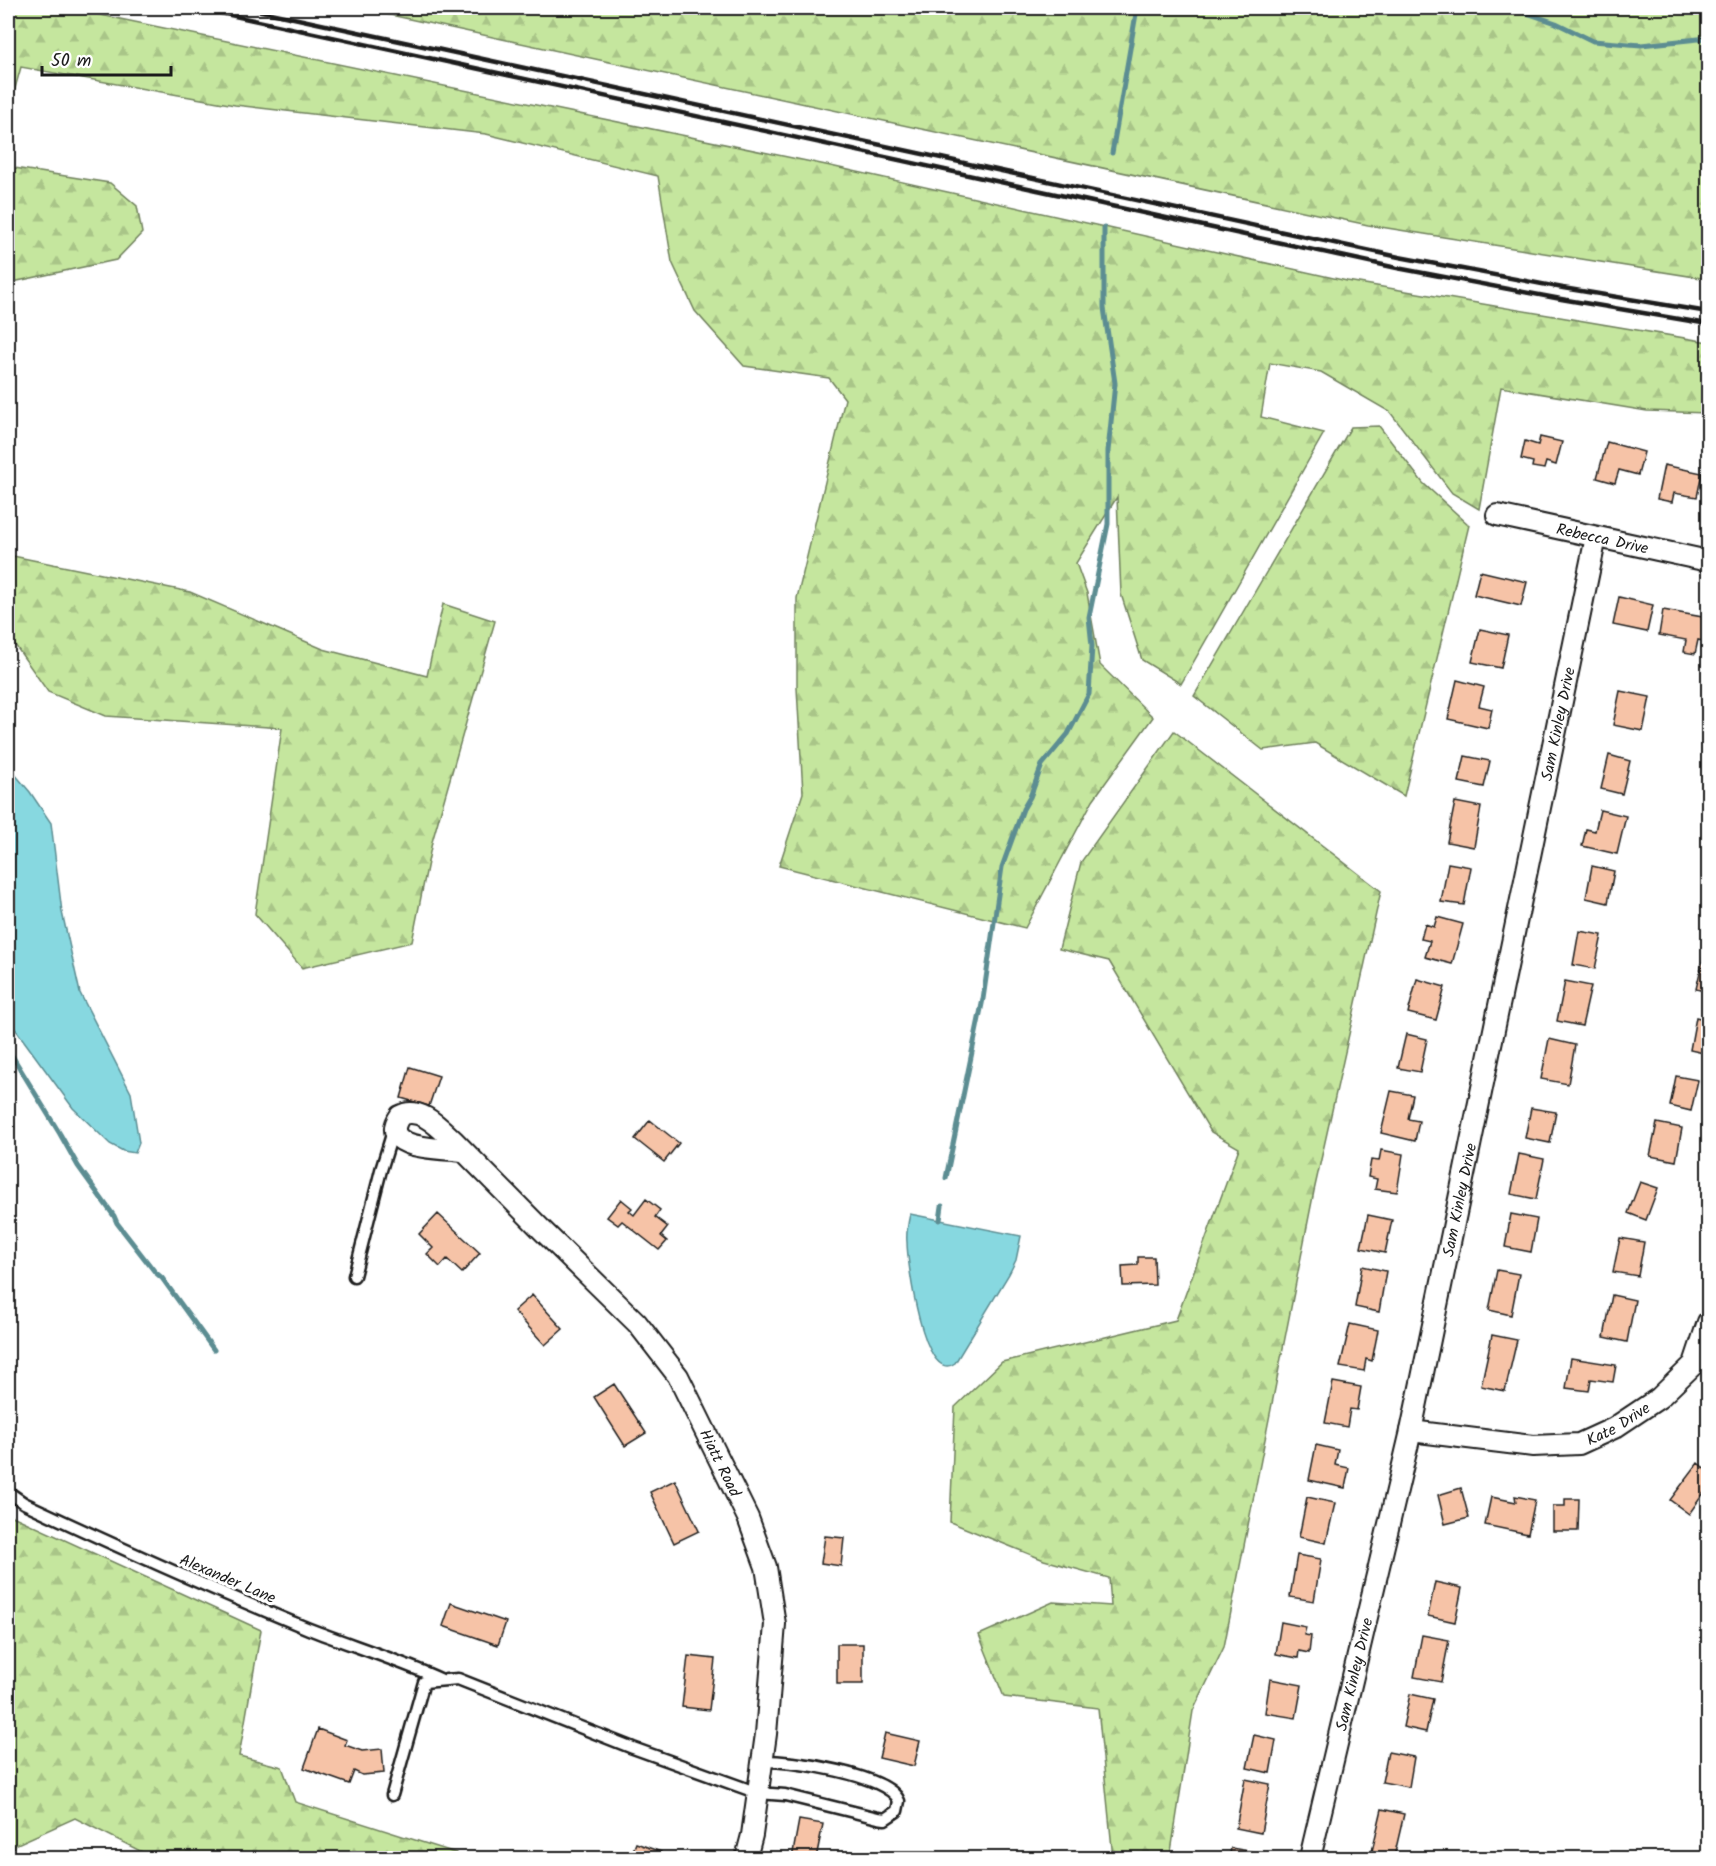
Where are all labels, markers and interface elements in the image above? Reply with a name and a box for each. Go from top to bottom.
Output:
scale bar [42,39,171,77]
text: 50 m [51,47,91,76]
street label: Rebecca Drive [1554,517,1651,562]
street label: Sam Kinley Drive [1535,665,1583,783]
street label: Sam Kinley Drive [1436,1141,1484,1259]
street label: Kate Drive [1583,1396,1656,1453]
street label: Hiatt Road [692,1425,747,1502]
street label: Alexander Lane [175,1548,280,1611]
street label: Sam Kinley Drive [1330,1615,1380,1733]

